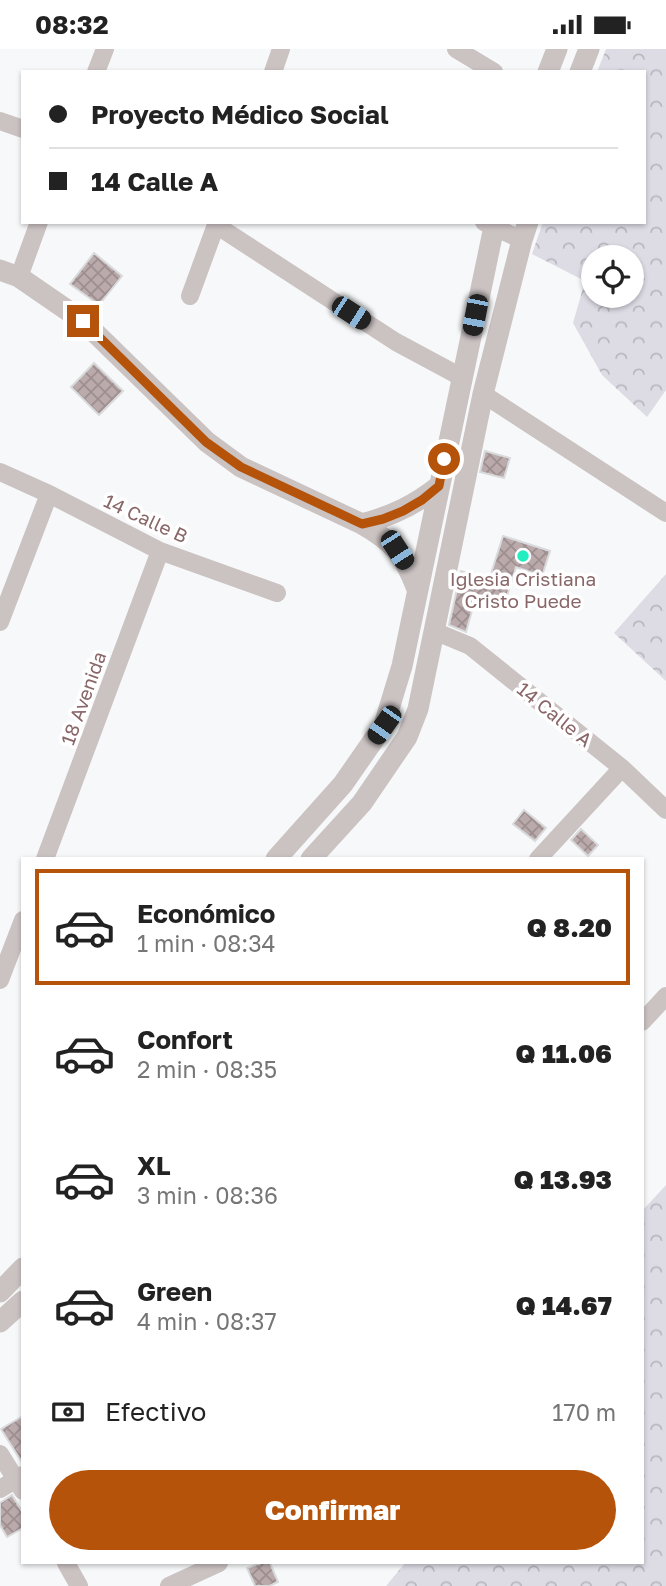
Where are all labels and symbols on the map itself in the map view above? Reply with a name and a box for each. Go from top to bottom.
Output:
car [461,292,490,338]
car [328,293,375,333]
route end [67,305,99,337]
route start [428,443,460,475]
street label: 14 Calle B [100,489,192,547]
car [377,527,418,573]
marker: Iglesia Cristiana Cristo Puede [515,548,531,564]
place label: Iglesia Cristiana Cristo Puede [450,567,596,612]
street label: 18 Avenida [55,648,111,748]
street label: 14 Calle A [513,677,597,751]
car [364,702,405,748]

